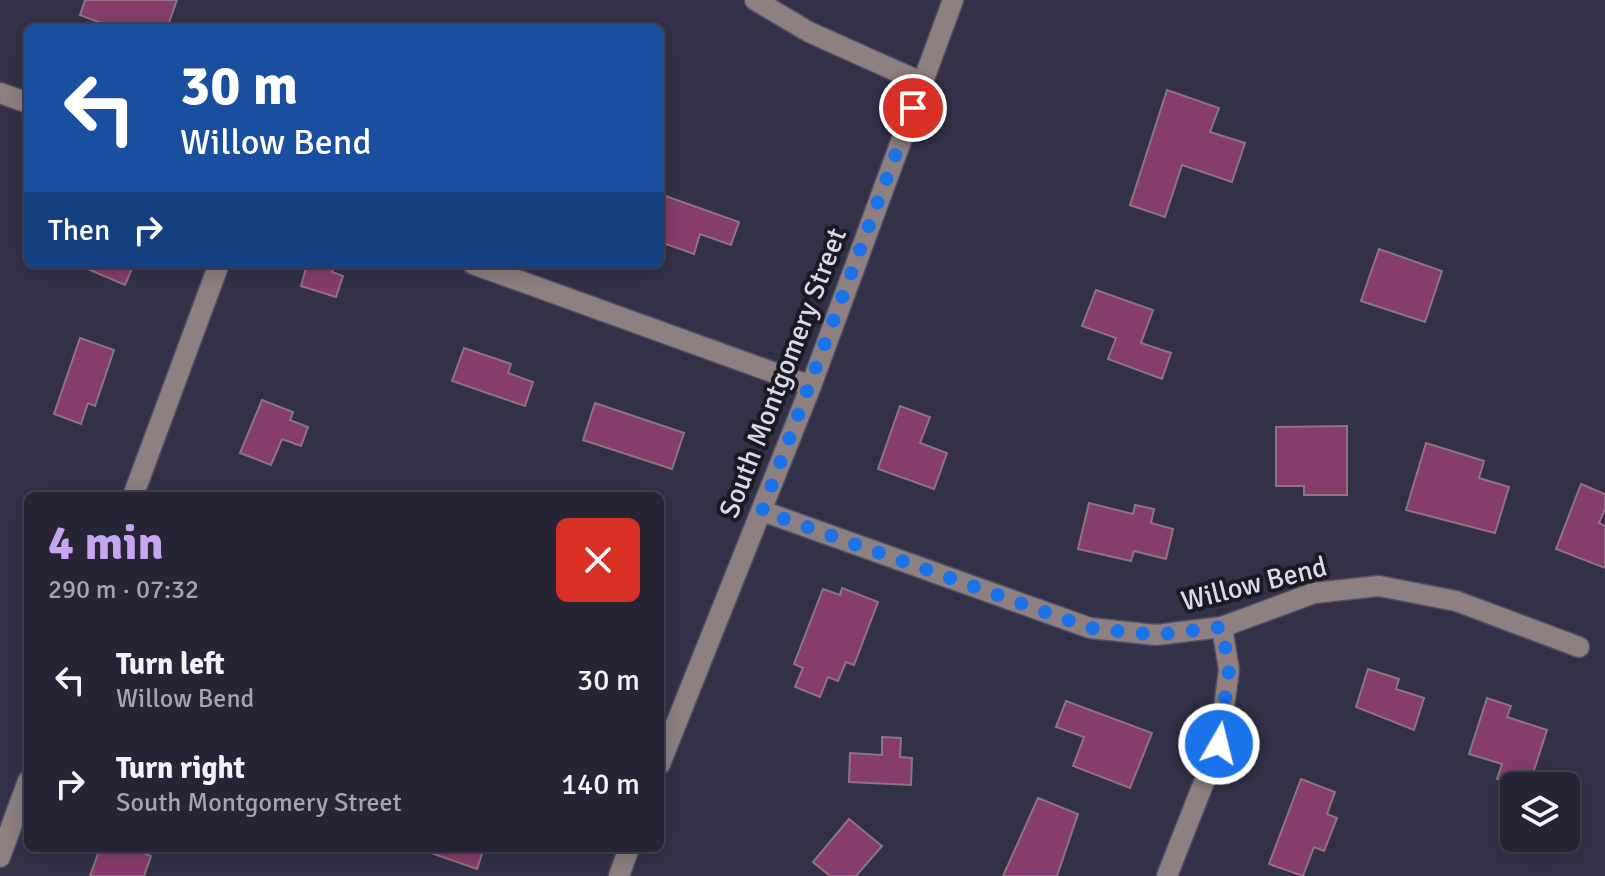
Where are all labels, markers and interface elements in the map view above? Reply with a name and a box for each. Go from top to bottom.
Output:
text: 30 m [180,51,298,120]
icon: left [48,56,152,160]
pin [879,74,947,142]
icon: arrive [891,86,935,130]
text: Willow Bend [180,120,372,165]
icon: right [126,208,170,252]
text: Then [48,212,110,249]
street label: South Montgomery Street [712,223,854,523]
text: 4 min [48,514,164,573]
button: close [556,518,640,602]
street label: Willow Bend [1178,549,1330,619]
text: 290 m · 07:32 [48,574,199,606]
text: Turn left [116,646,225,683]
icon: left [48,658,92,702]
text: 30 m [577,662,640,699]
text: Willow Bend [116,683,254,715]
position arrow [1177,702,1261,786]
text: Turn right [116,750,245,787]
icon: right [48,762,92,806]
text: 140 m [561,766,640,803]
map controls [1500,772,1580,852]
button: layers [1500,772,1580,852]
text: South Montgomery Street [116,787,402,819]

